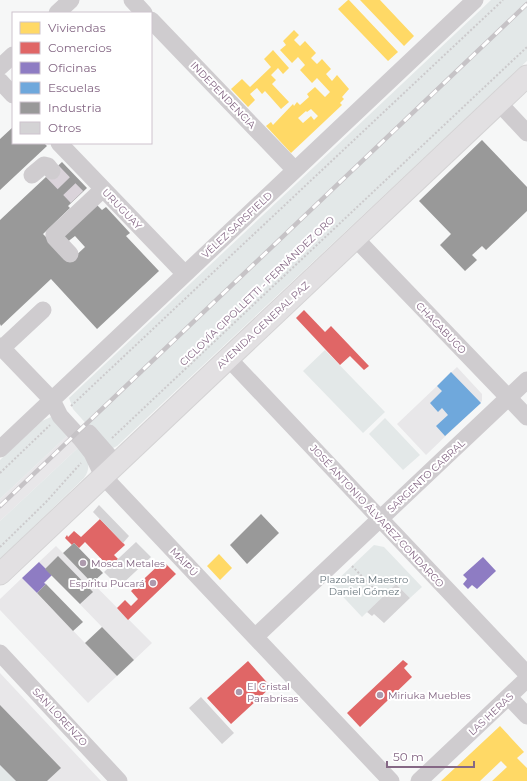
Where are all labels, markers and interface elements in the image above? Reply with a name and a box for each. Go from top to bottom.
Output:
legend [12,12,152,144]
text: Viviendas [48,20,106,35]
text: Comercios [48,40,112,55]
street label: INDEPENDENCIA [188,59,259,132]
text: Oficinas [48,60,97,75]
text: Escuelas [48,80,100,95]
text: Industria [48,100,102,115]
text: Otros [48,120,81,135]
street label: URUGUAY [99,186,145,233]
street label: VÉLEZ SARSFIELD [199,189,275,261]
street label: CICLOVÍA CIPOLLETTI - FERNÁNDEZ ORO [177,213,337,369]
street label: AVENIDA GENERAL PAZ [214,278,312,371]
street label: CHACABUCO [413,299,469,357]
street label: SARGENTO CABRAL [384,437,468,515]
street label: JOSÉ ANTONIO ÁLVAREZ CONDARCO [307,441,447,590]
street label: MAIPÚ [167,545,201,579]
place label: Mosca Metales [91,557,165,570]
marker: Mosca Metales [78,558,88,568]
park label: Plazoleta Maestro Daniel Gómez [320,573,408,598]
place label: Espíritu Pucará [69,577,145,590]
marker: Espíritu Pucará [148,578,158,588]
place label: El Cristal Parabrisas [247,680,299,705]
street label: SAN LORENZO [30,685,90,749]
marker: El Cristal Parabrisas [234,687,244,697]
place label: Miriuka Muebles [388,689,471,702]
marker: Miriuka Muebles [375,690,385,700]
street label: LAS HERAS [466,690,516,738]
scale bar [387,743,474,769]
text: 50 m [393,749,424,764]

